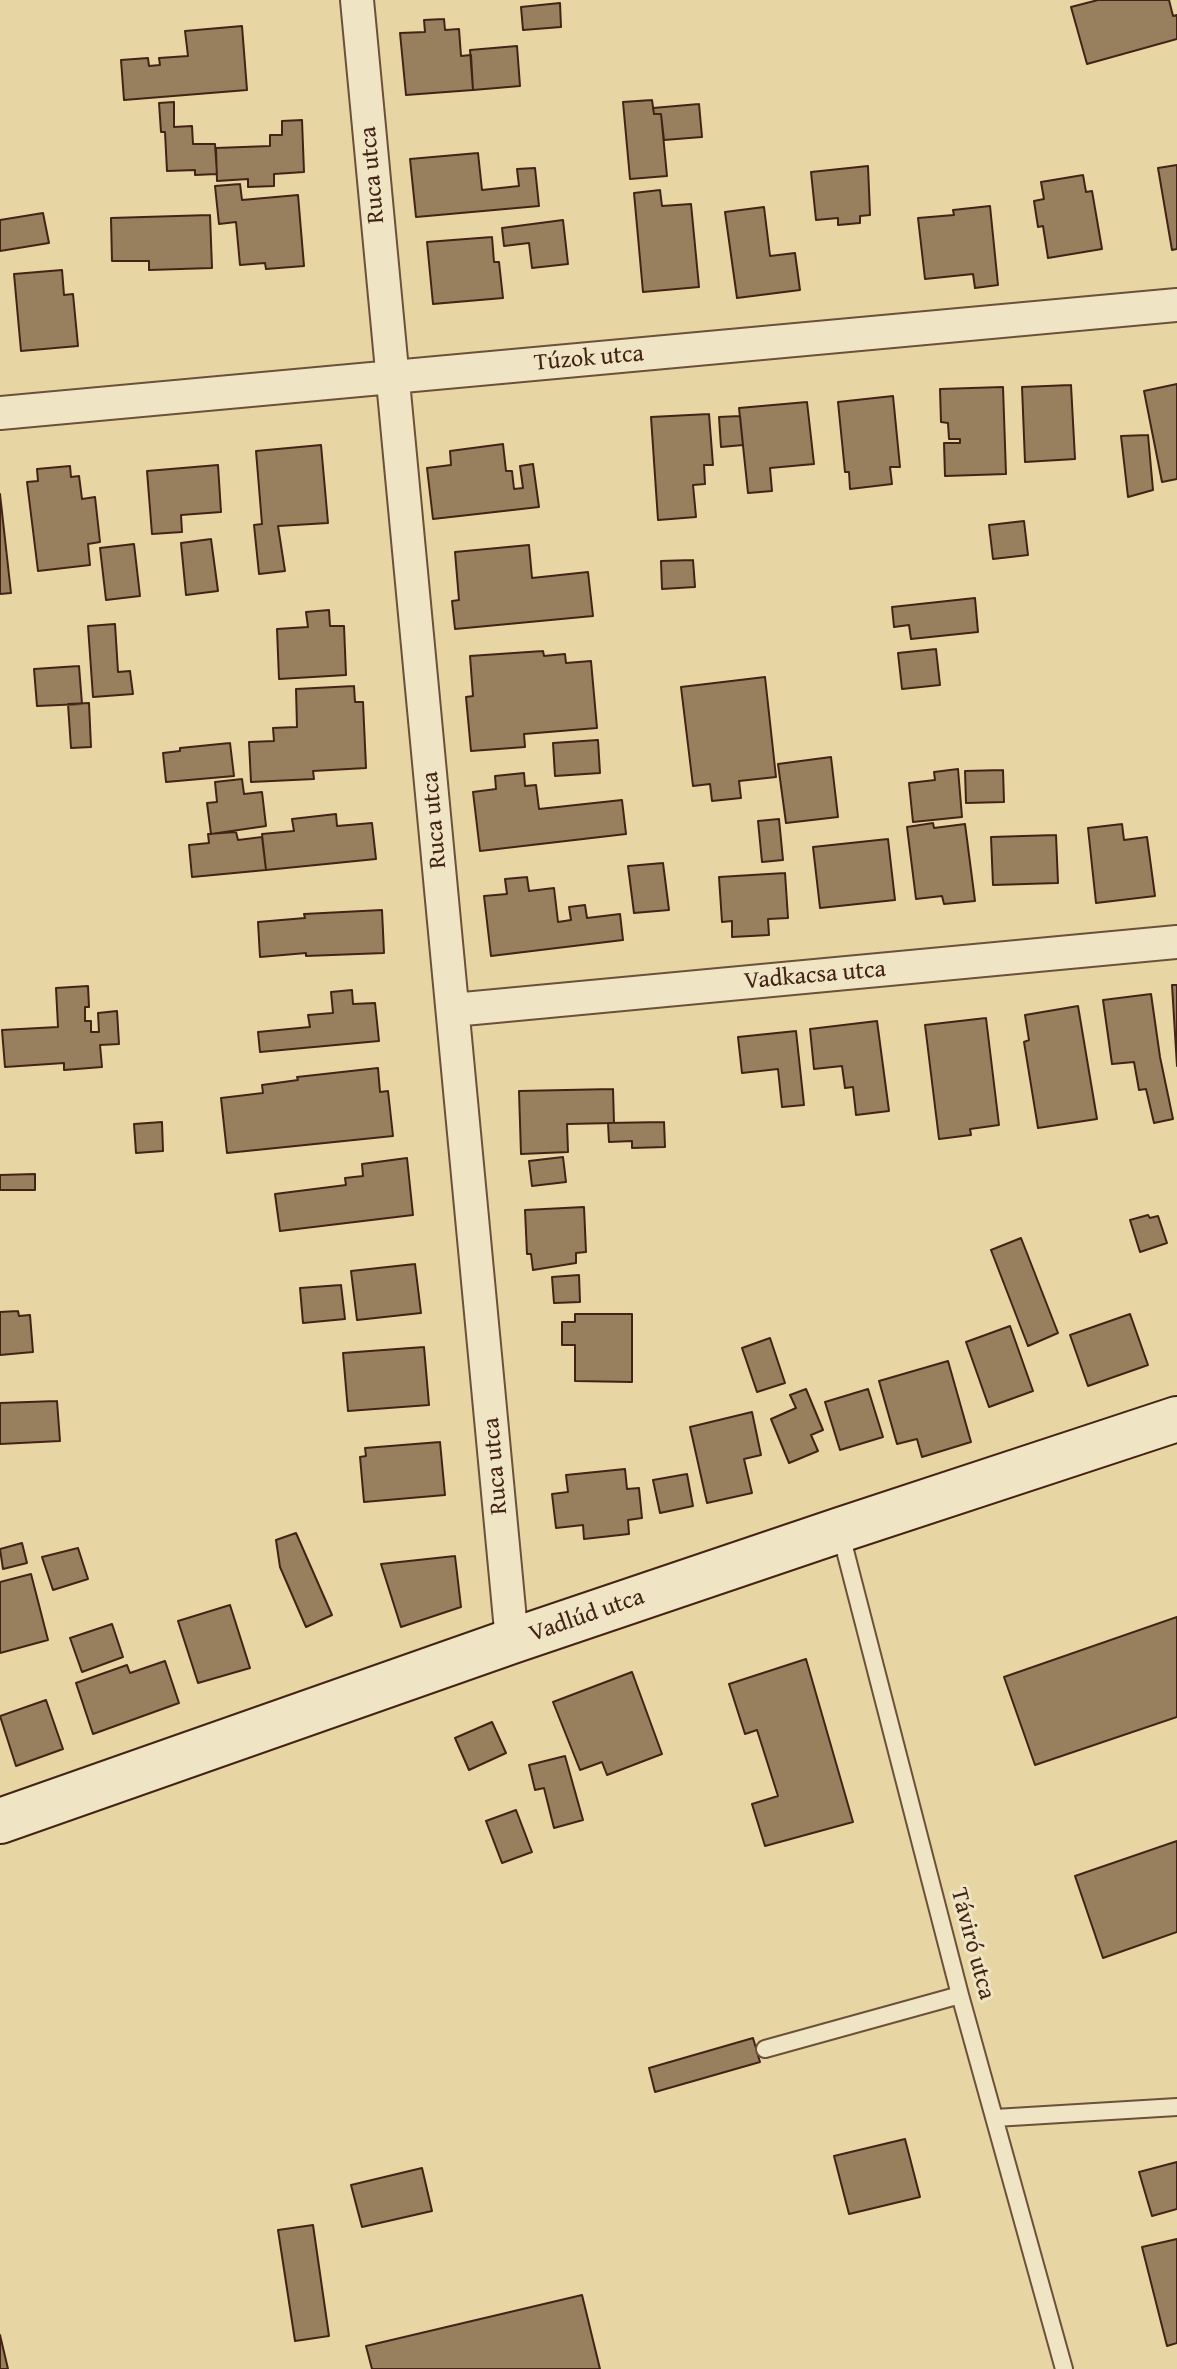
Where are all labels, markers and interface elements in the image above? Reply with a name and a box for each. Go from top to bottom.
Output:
street label: Ruca utca [354,125,392,225]
street label: Túzok utca [533,340,645,378]
street label: Ruca utca [416,770,454,870]
street label: Vadkacsa utca [743,955,887,997]
street label: Ruca utca [477,1416,515,1516]
street label: Vadlúd utca [526,1583,648,1649]
street label: Táviró utca [943,1885,1001,2003]

